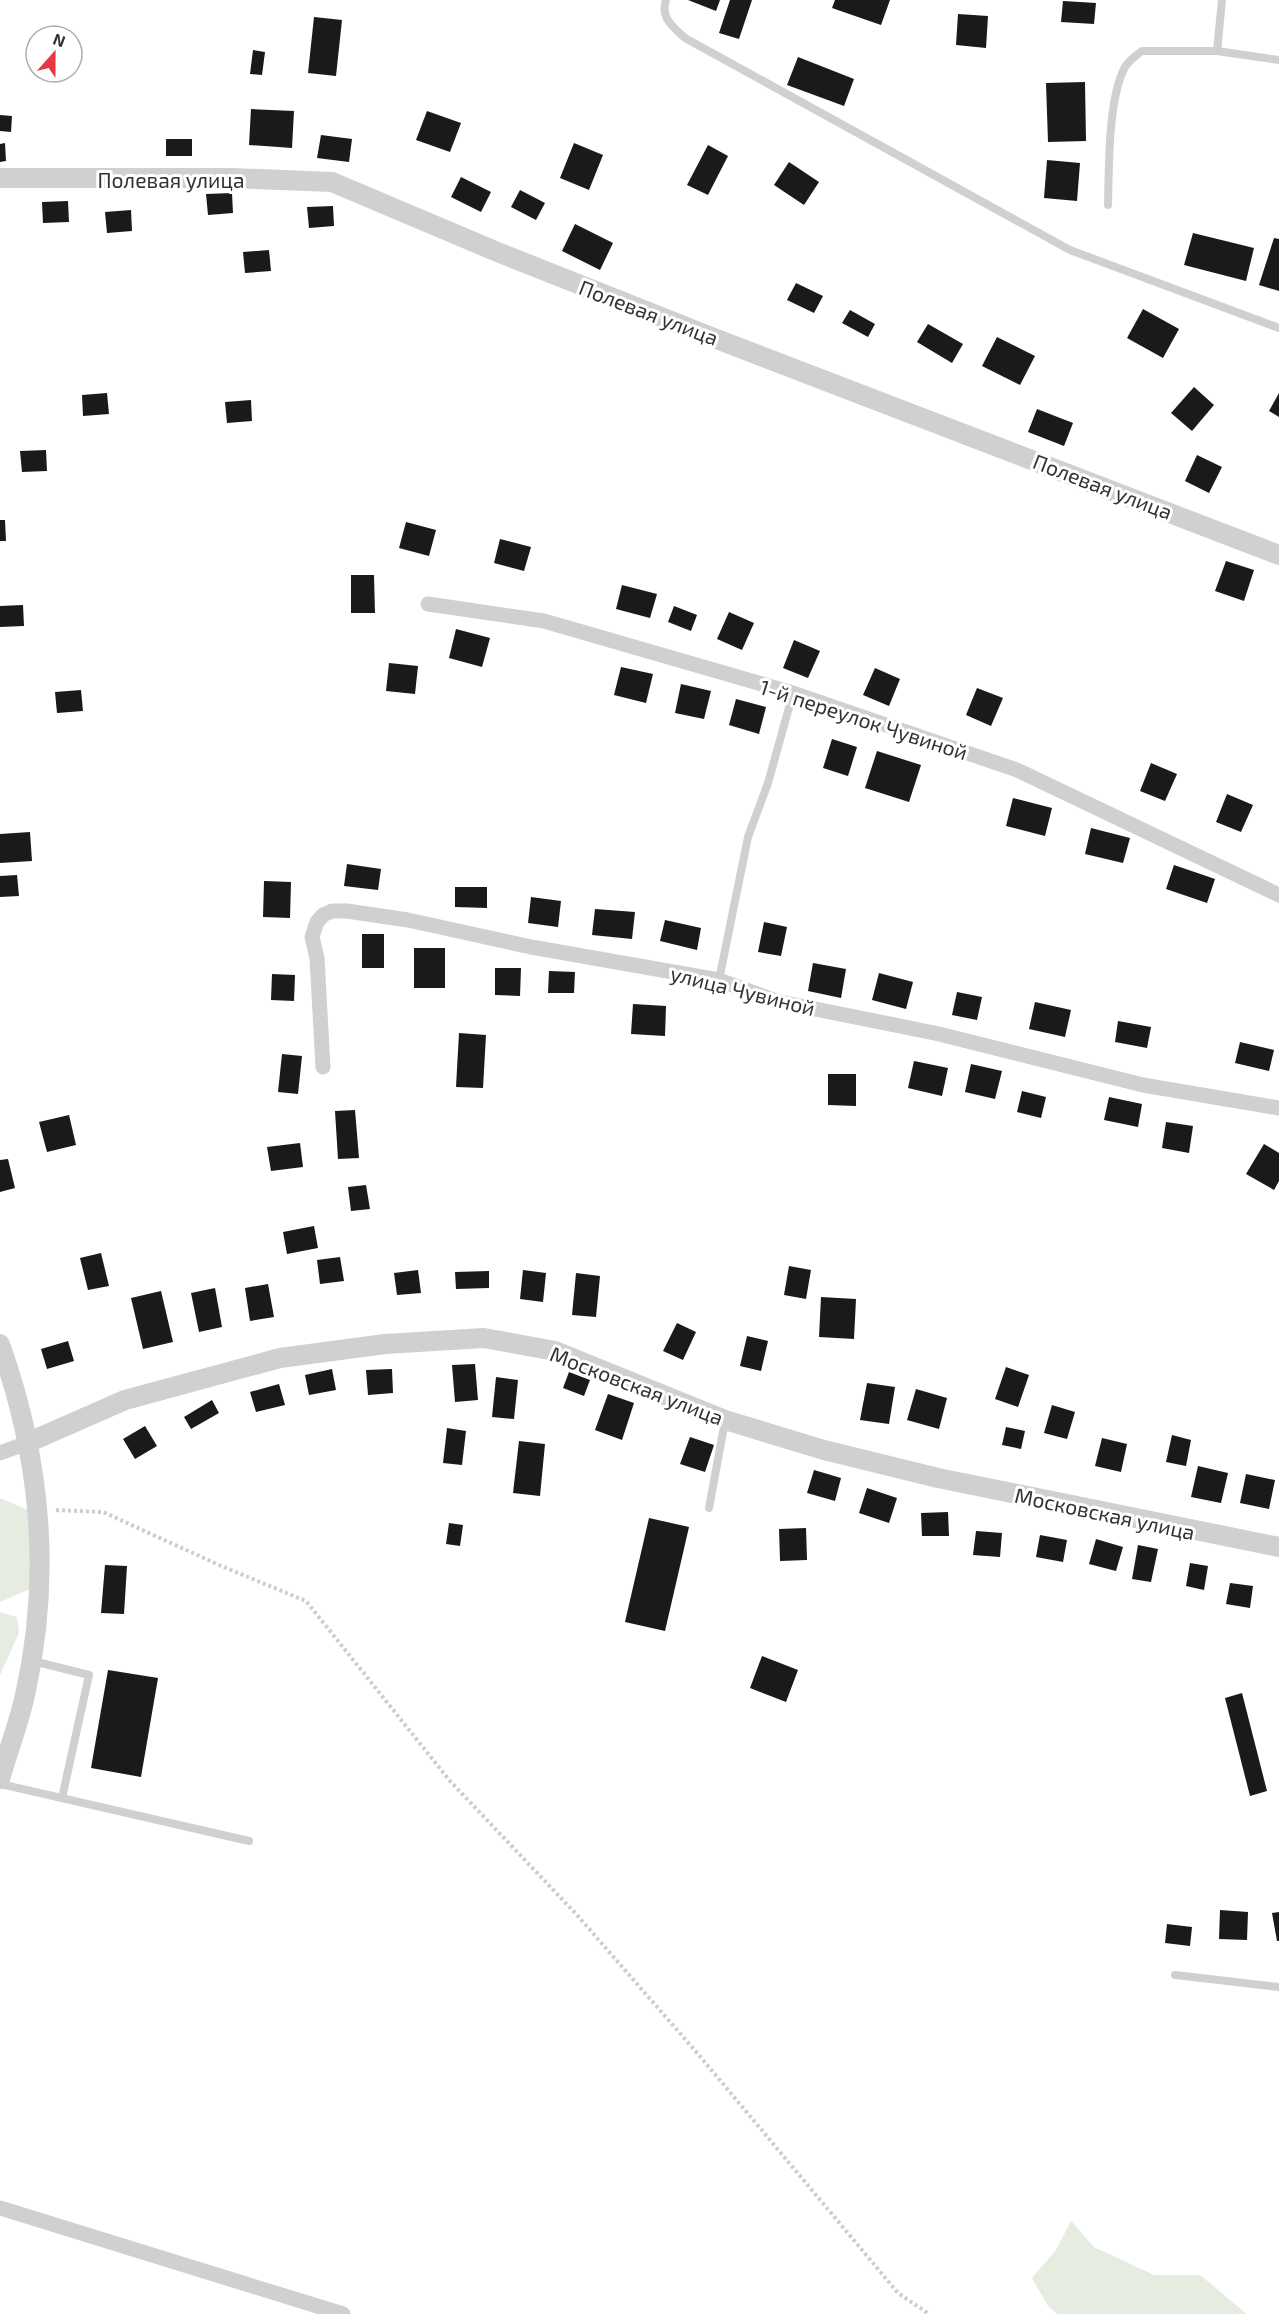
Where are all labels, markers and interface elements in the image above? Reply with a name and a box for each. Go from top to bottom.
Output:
north arrow [24,24,84,84]
text: N [51,29,68,50]
street label: Полевая улица [98,167,244,193]
street label: Полевая улица [576,274,722,351]
street label: Полевая улица [1030,448,1176,525]
street label: 1-й переулок Чувиной [757,674,971,765]
street label: улица Чувиной [668,960,818,1021]
street label: Московская улица [547,1340,727,1430]
street label: Московская улица [1012,1482,1197,1545]

